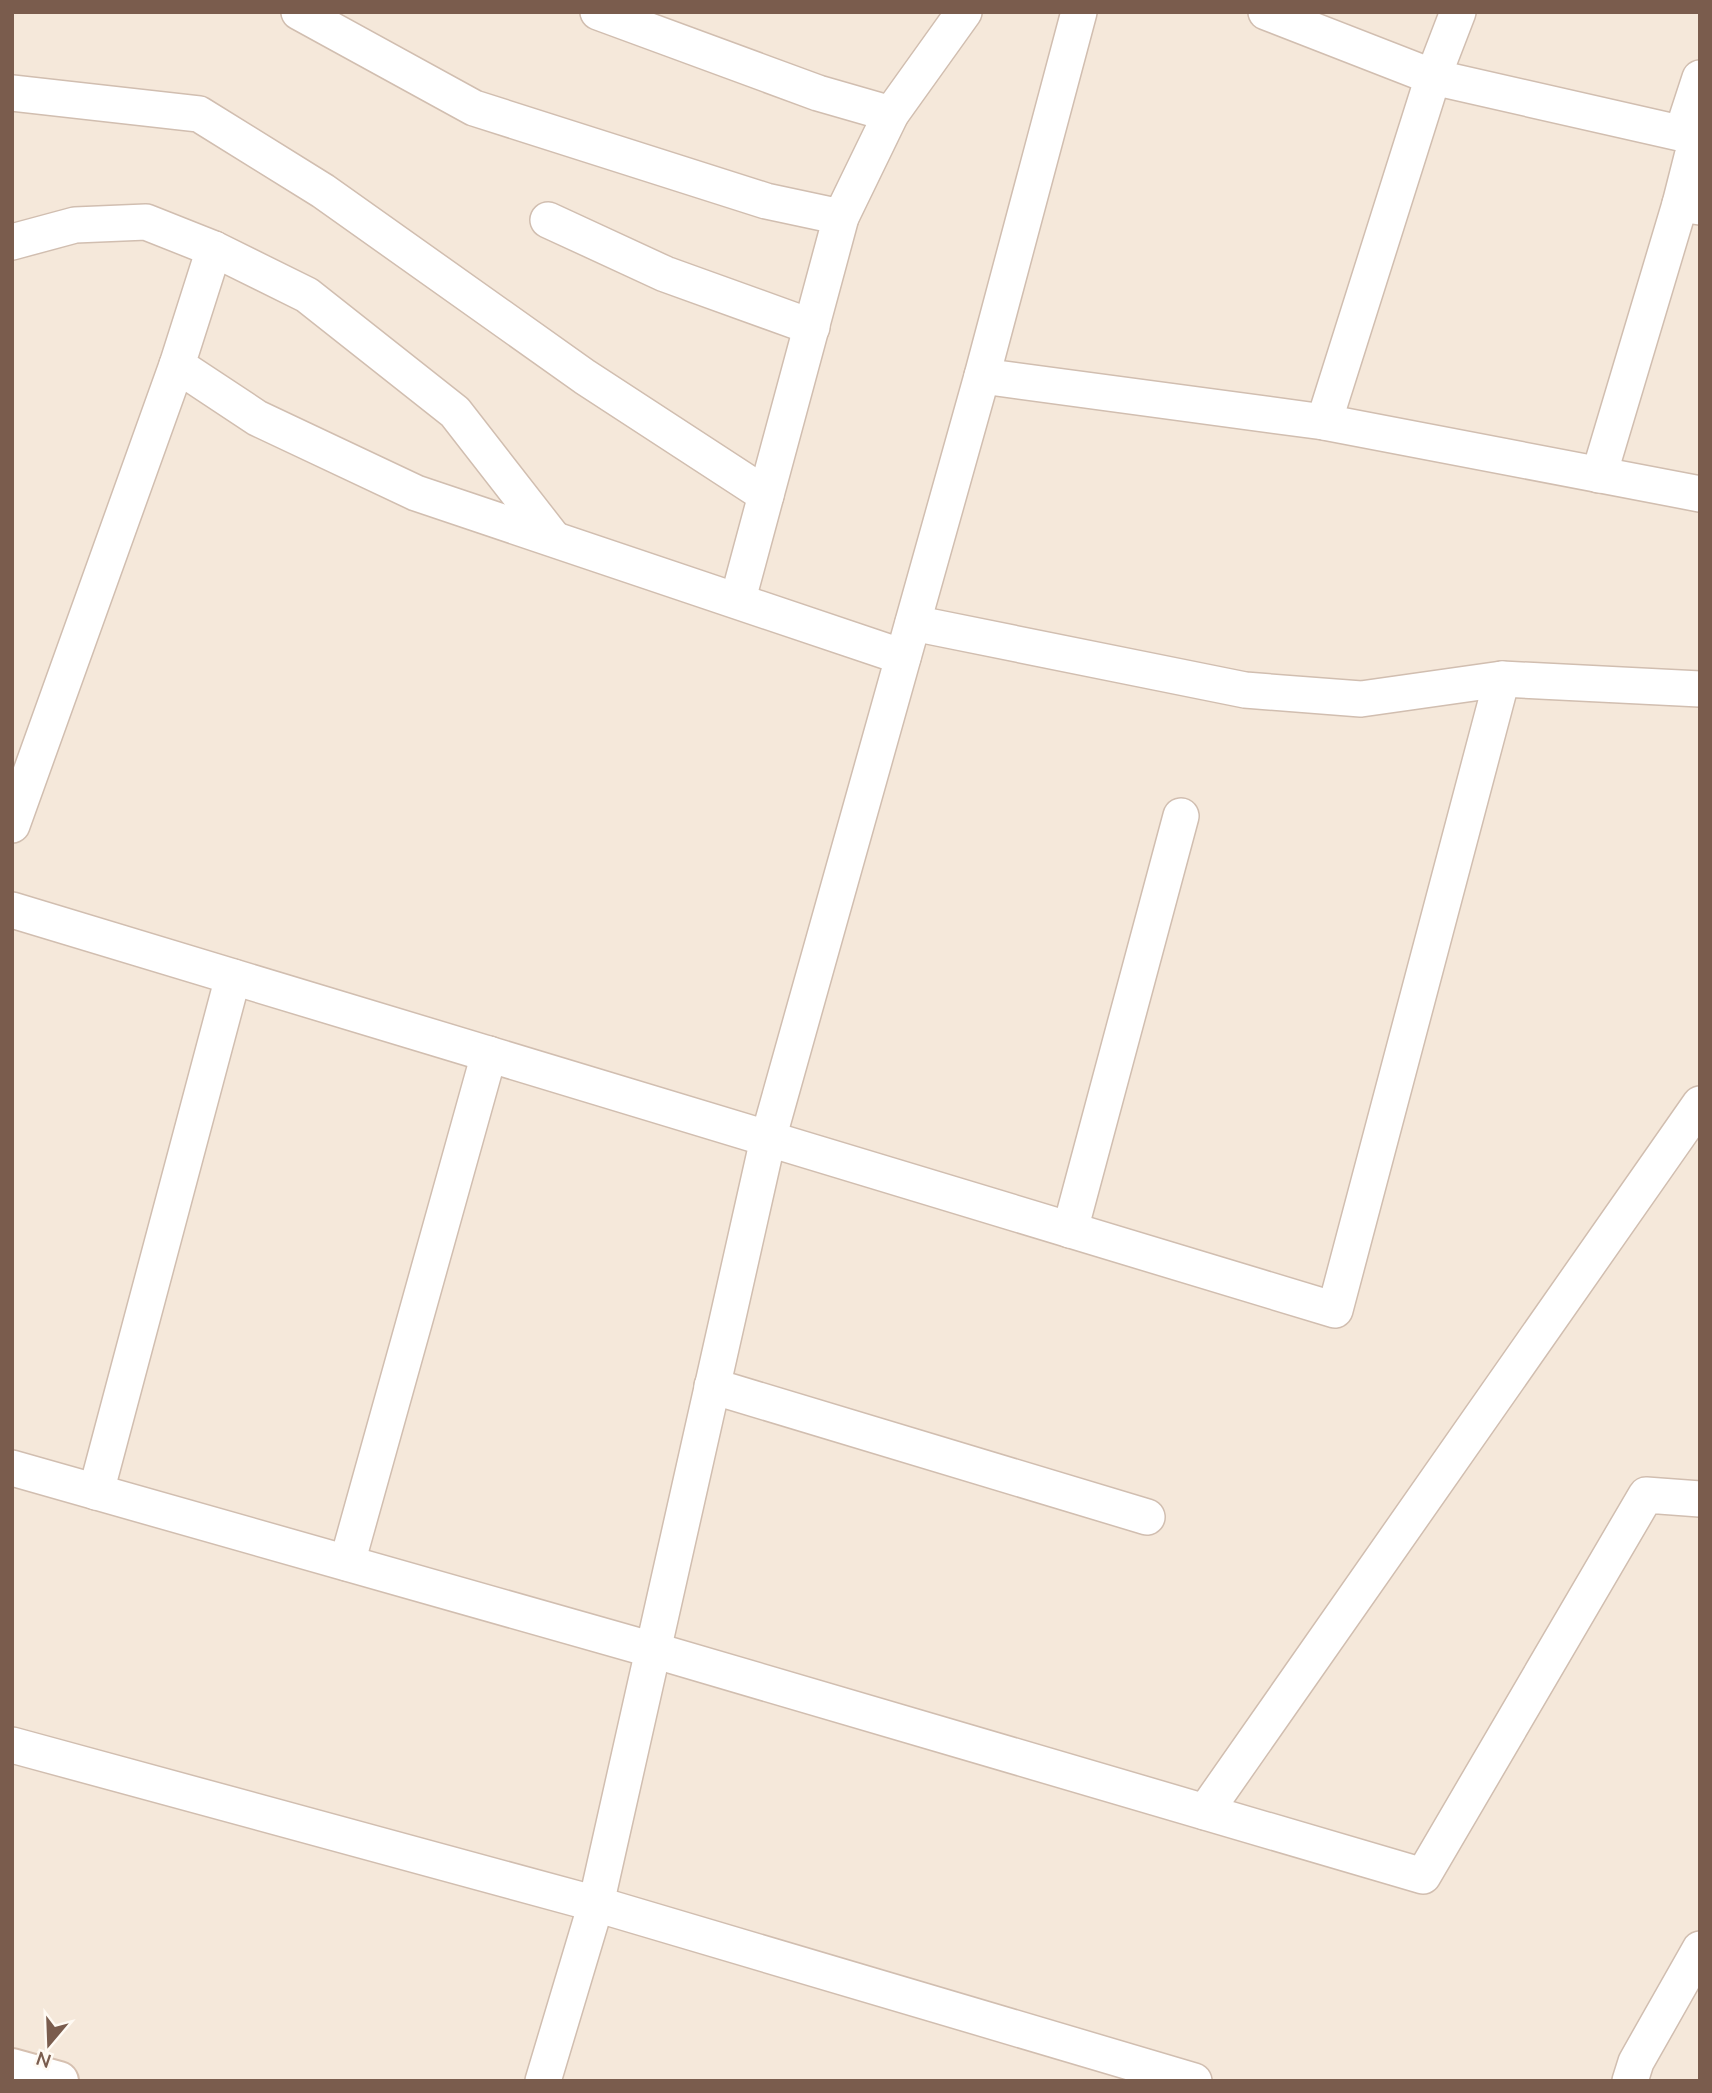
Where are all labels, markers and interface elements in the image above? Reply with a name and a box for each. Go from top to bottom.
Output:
north arrow [14,2009,84,2079]
text: N [33,2045,55,2074]

